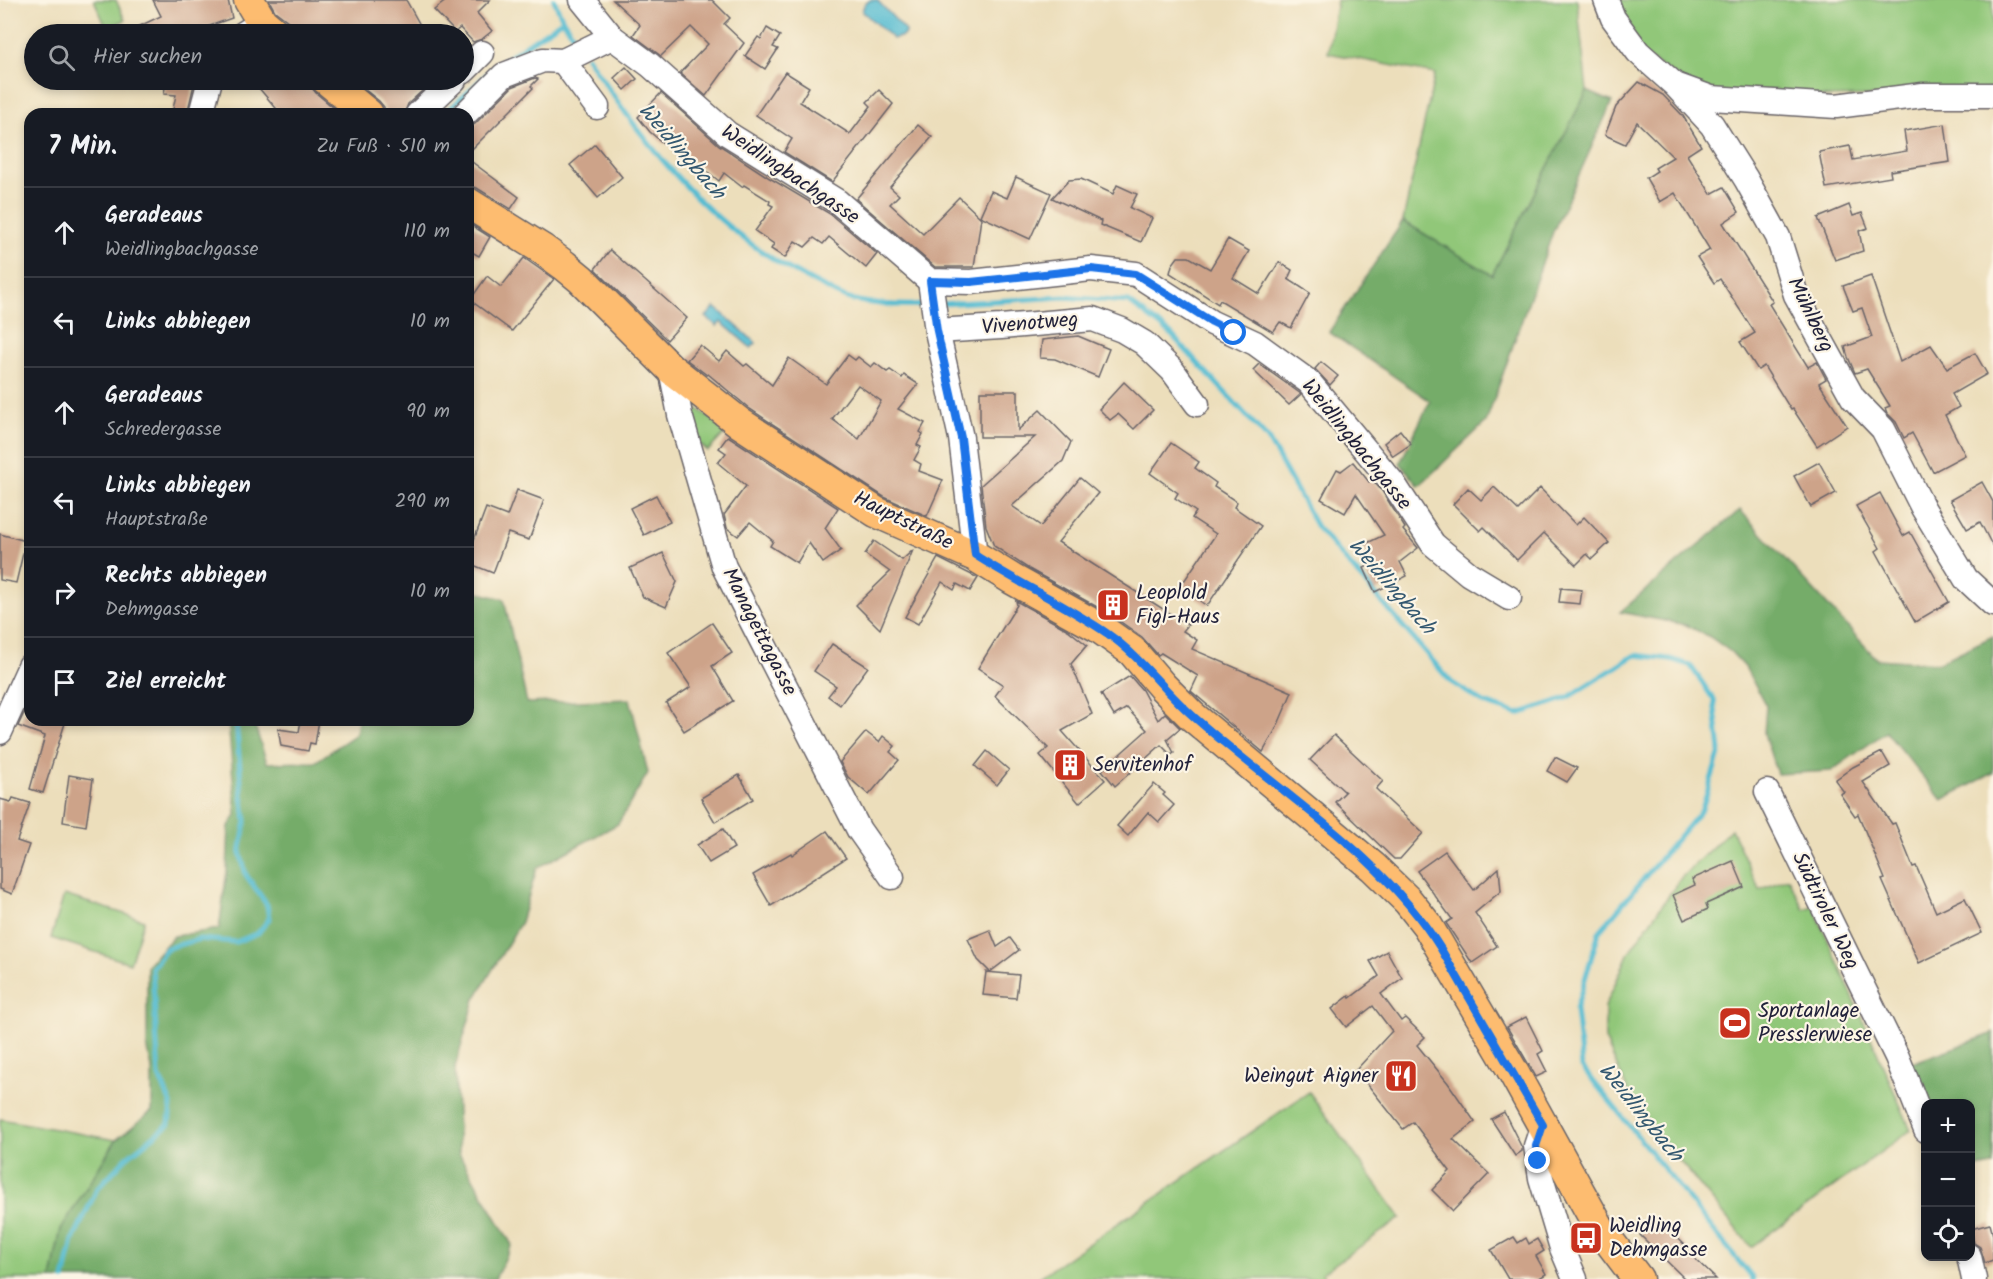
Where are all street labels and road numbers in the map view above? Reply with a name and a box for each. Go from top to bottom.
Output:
street label: Weidlingbachgasse [714,116,867,234]
street label: Mühlberg [1778,272,1842,358]
street label: Vivenotweg [980,303,1080,345]
street label: Weidlingbachgasse [1292,372,1420,518]
street label: Hauptstraße [847,483,959,560]
street label: Managettagasse [712,562,806,702]
street label: Südtiroler Weg [1782,847,1868,975]

